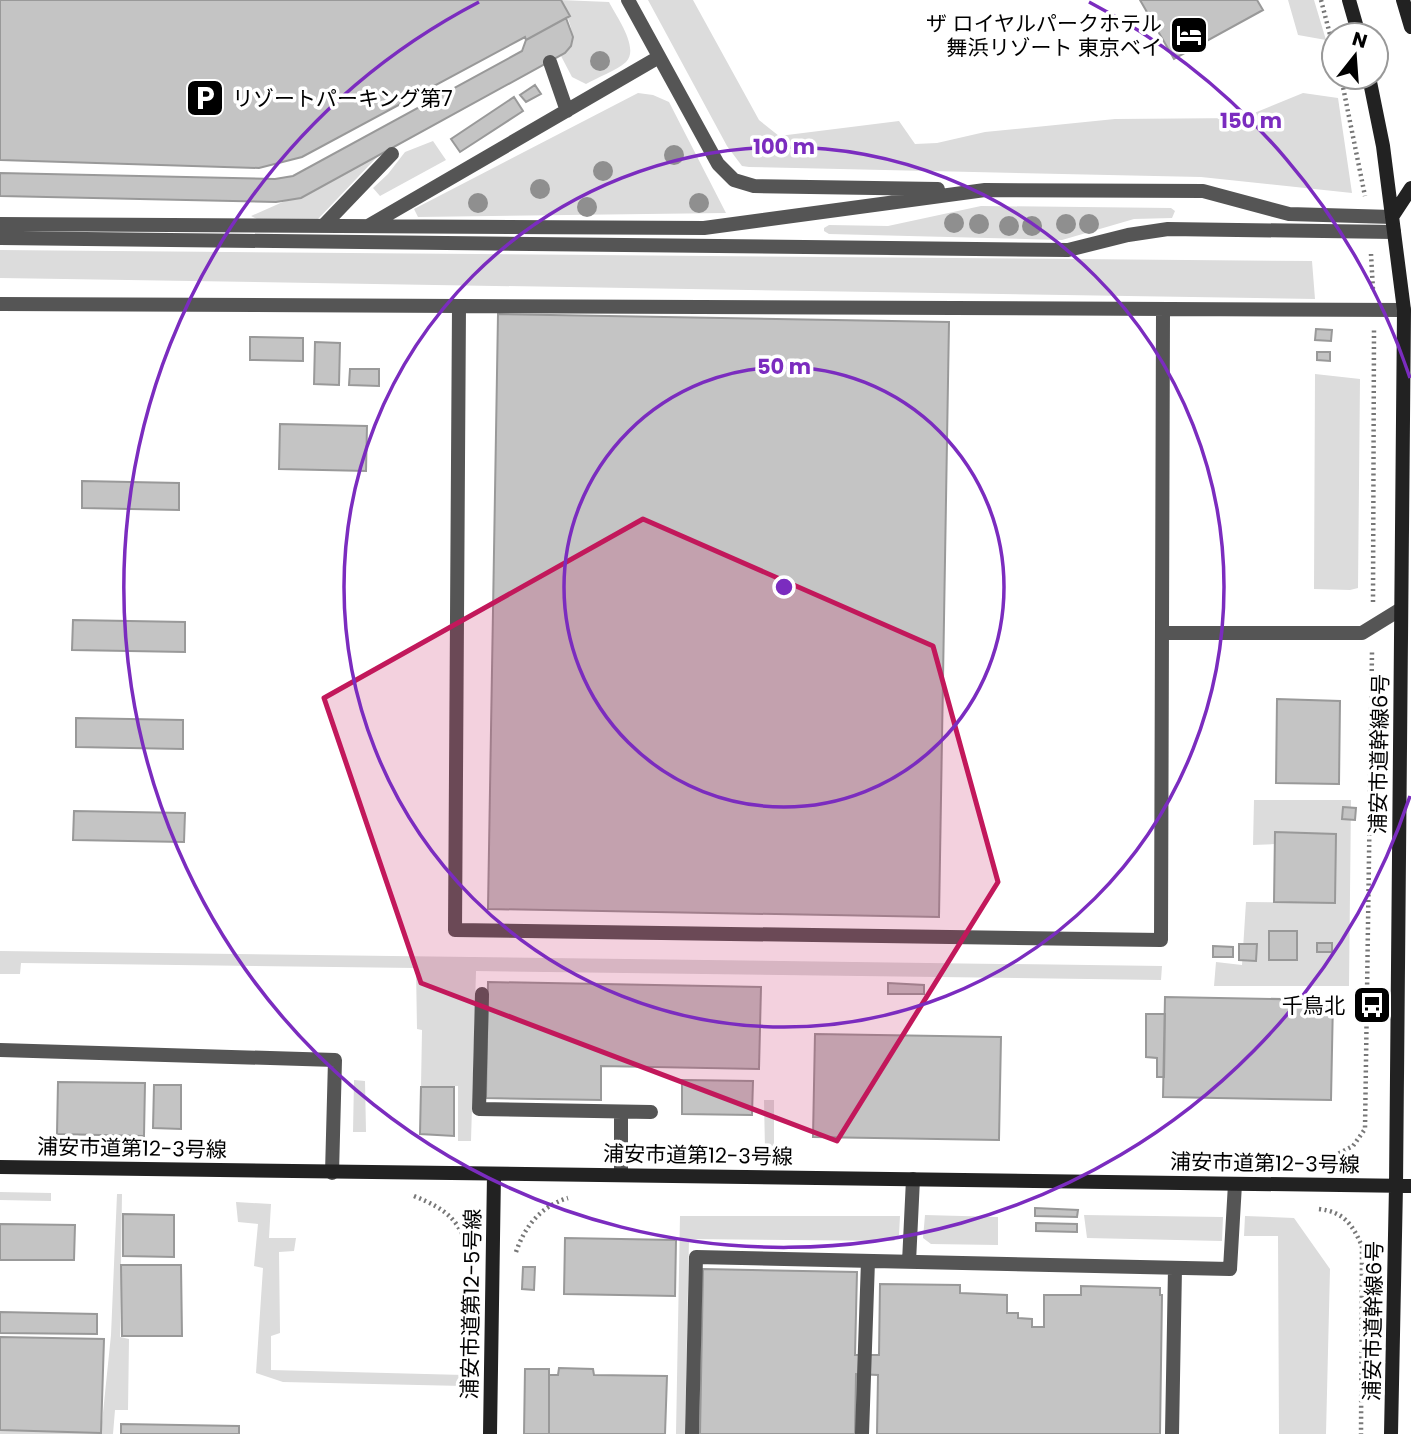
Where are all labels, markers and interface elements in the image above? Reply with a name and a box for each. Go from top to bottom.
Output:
place label: ザ ロイヤルパークホテル 舞浜リゾート 東京ベイ [926,9,1162,62]
hotel icon: ザ ロイヤルパークホテル 舞浜リゾート 東京ベイ [1168,14,1210,56]
north arrow [1320,21,1390,91]
text: N [1349,25,1371,55]
parking icon: リゾートパーキング第7 [184,77,226,119]
place label: リゾートパーキング第7 [232,84,453,113]
text: 150 m [1220,106,1282,135]
text: 100 m [753,132,815,161]
text: 50 m [757,352,811,381]
centre of rings [772,575,796,599]
street label: 浦安市道幹線6号 [1363,674,1395,834]
bus stop icon: 千鳥北 [1351,984,1393,1026]
place label: 千鳥北 [1282,991,1345,1020]
street label: 浦安市道第12-3号線 [37,1132,227,1164]
street label: 浦安市道第12-3号線 [603,1139,793,1171]
street label: 浦安市道第12-3号線 [1170,1147,1360,1179]
street label: 浦安市道第12-5号線 [455,1208,487,1400]
street label: 浦安市道幹線6号 [1357,1241,1389,1401]

